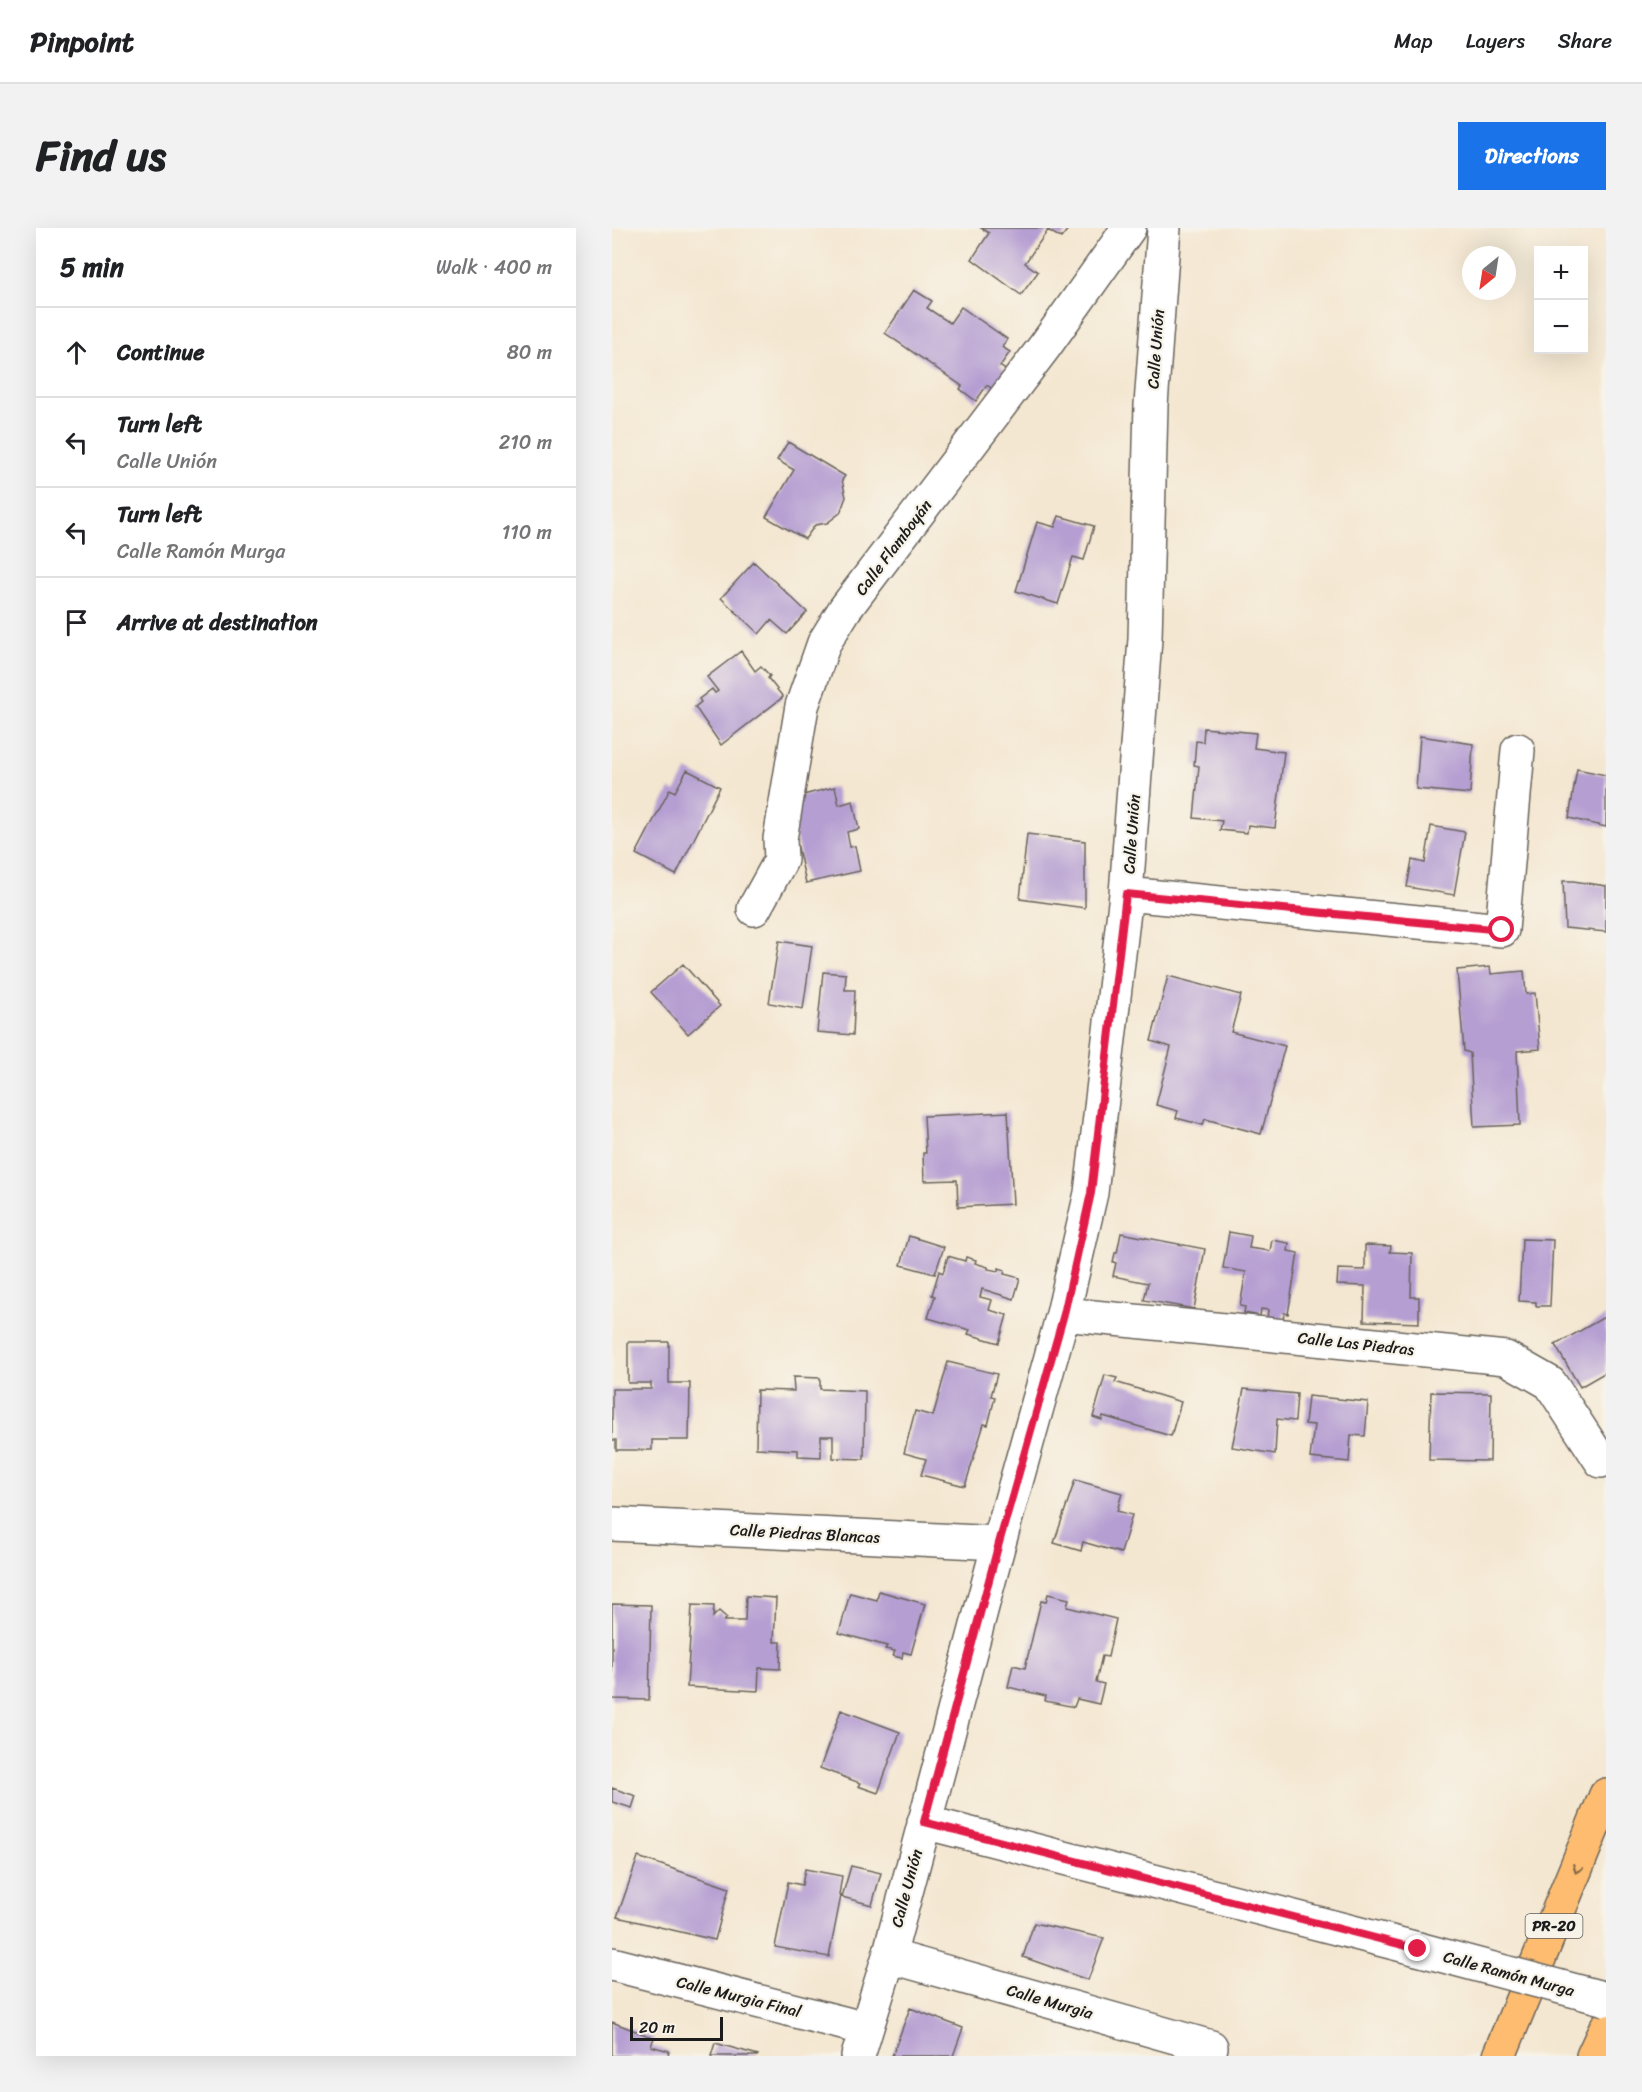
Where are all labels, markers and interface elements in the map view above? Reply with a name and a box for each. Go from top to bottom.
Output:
text: Pinpoint [30,17,134,66]
text: Map [1394,22,1433,60]
text: Layers [1466,22,1525,60]
text: Share [1558,22,1612,60]
text: Find us [36,119,166,193]
button: Directions [1458,122,1606,190]
text: 5 min [60,244,124,290]
north arrow [1462,246,1516,300]
map controls [1534,246,1588,354]
button: + [1534,246,1588,300]
text: Walk · 400 m [436,250,552,285]
button: − [1534,300,1588,354]
street label: Calle Unión [1138,308,1173,390]
text: Continue [117,333,205,372]
text: 80 m [507,335,552,370]
icon: ahead [60,336,93,369]
text: Turn left [117,405,202,444]
text: 210 m [499,425,552,460]
icon: left [60,426,93,459]
text: Calle Unión [117,444,217,479]
street label: Calle Flamboyán [847,492,940,602]
text: Turn left [117,495,202,534]
text: 110 m [502,515,552,550]
icon: left [60,516,93,549]
text: Calle Ramón Murga [117,534,285,569]
text: Arrive at destination [117,603,318,642]
icon: arrive [60,606,93,639]
street label: Calle Unión [1114,793,1149,875]
route start [1488,916,1514,942]
street label: Calle Las Piedras [1296,1323,1416,1364]
street label: Calle Piedras Blancas [729,1515,881,1552]
street label: Calle Unión [882,1845,931,1931]
one-way arrow [1572,1863,1584,1874]
road number: PR-20 [1526,1914,1582,1938]
route end [1404,1935,1430,1961]
street label: Calle Ramón Murga [1440,1942,1579,2005]
street label: Calle Murgia Final [674,1967,805,2026]
street label: Calle Murgia [1003,1975,1097,2028]
text: 20 m [639,2013,675,2042]
scale bar [630,2014,723,2042]

